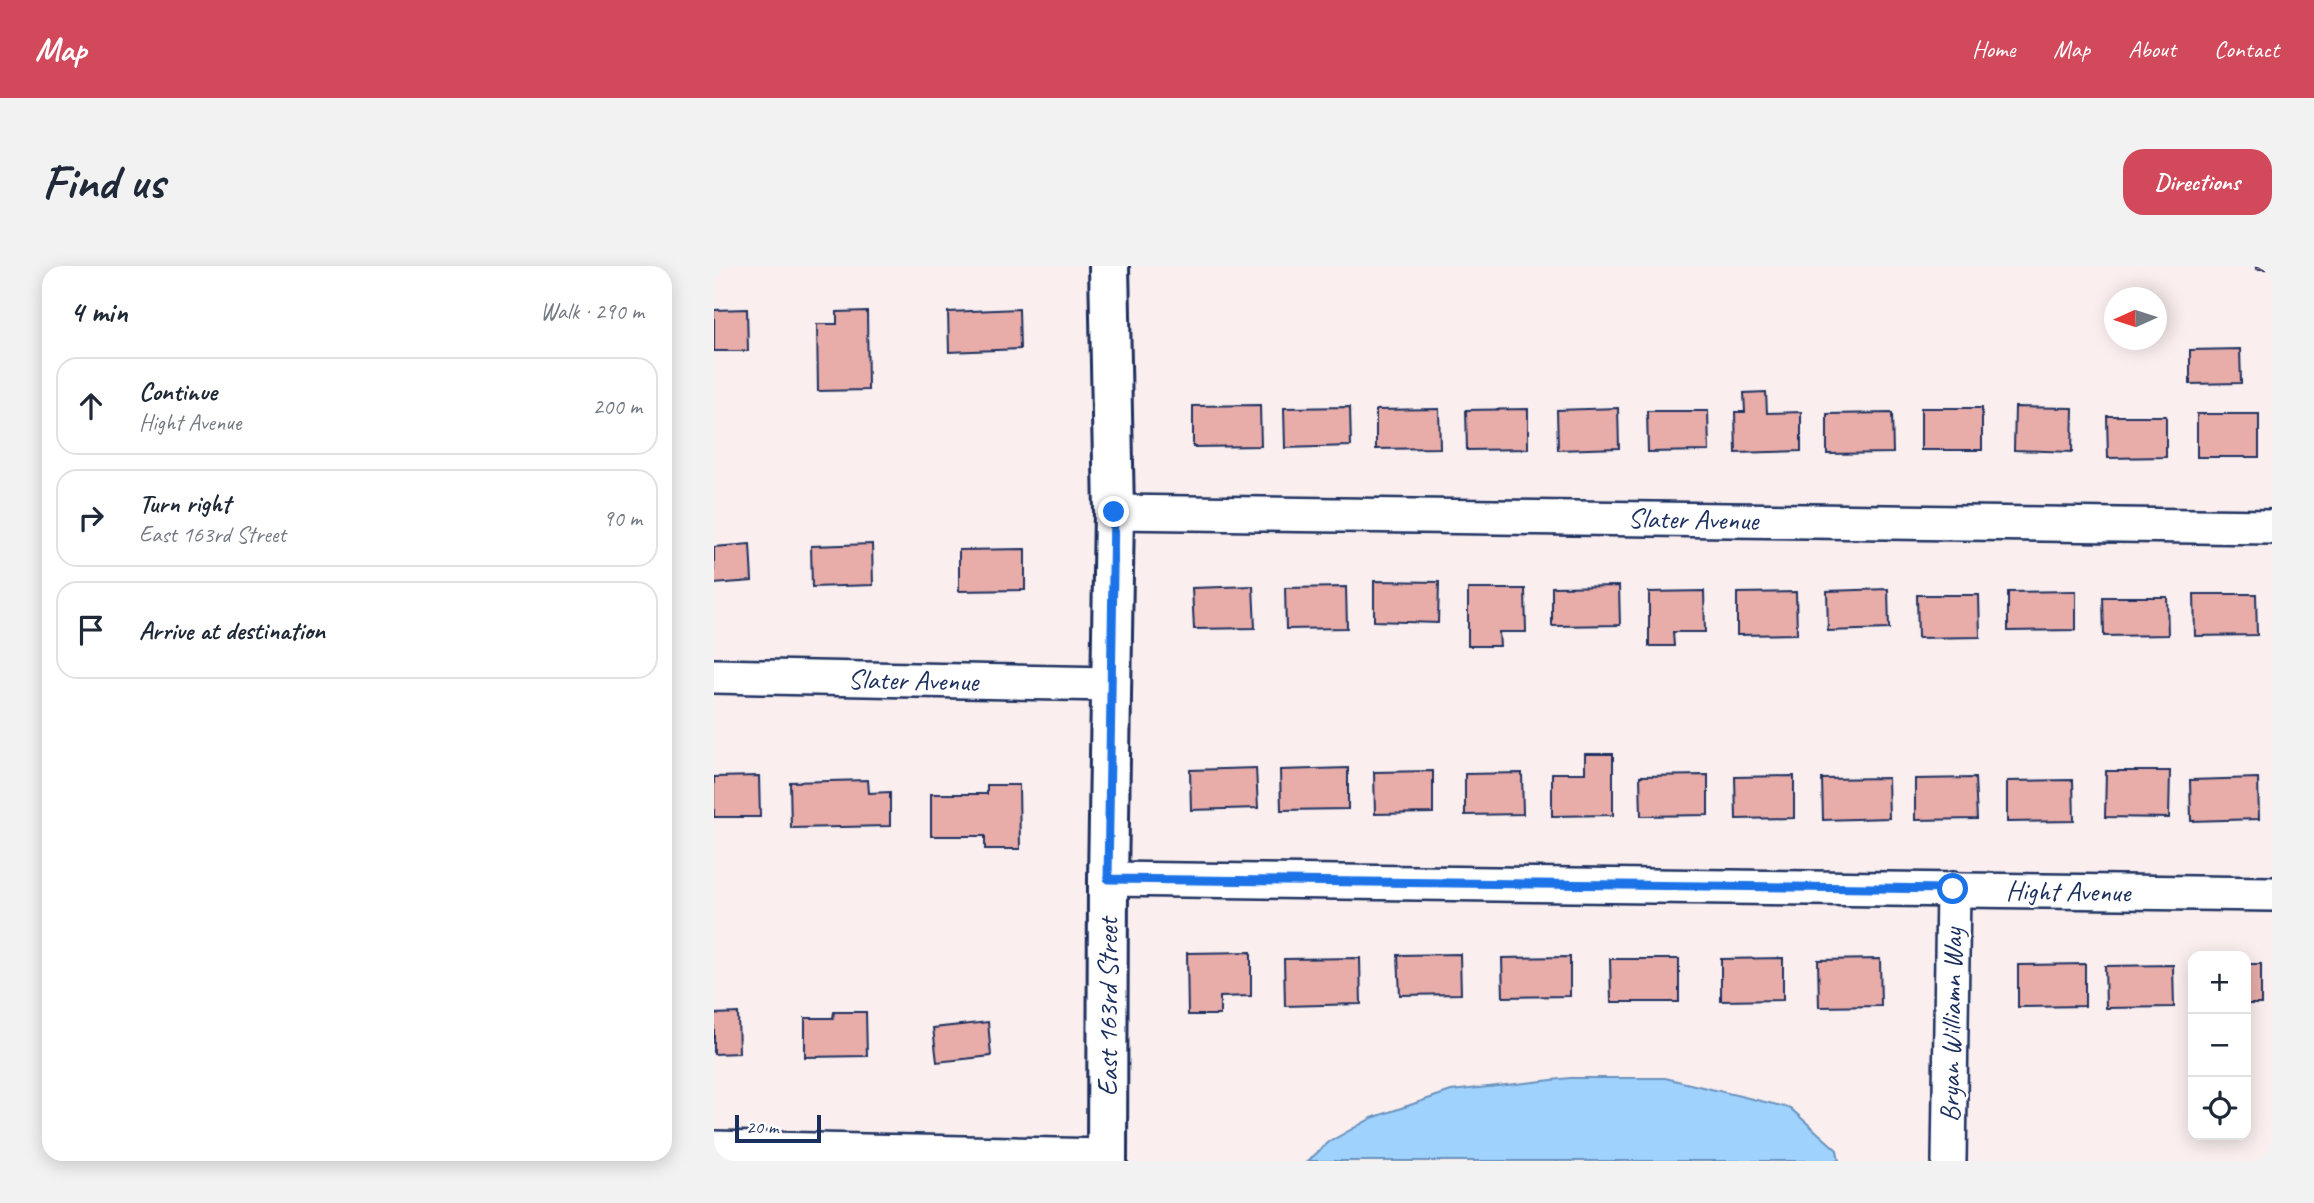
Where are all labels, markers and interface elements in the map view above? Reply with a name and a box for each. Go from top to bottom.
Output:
text: Map [35,28,86,70]
text: Home [1972,34,2015,64]
text: Map [2053,34,2090,64]
text: About [2128,34,2176,64]
text: Contact [2214,34,2279,64]
button: Directions [2123,149,2272,215]
text: Find us [42,151,164,213]
north arrow [2104,287,2167,350]
text: 4 min [70,293,127,331]
text: Walk · 290 m [540,297,644,326]
text: Continue [139,375,217,408]
icon: ahead [72,387,110,425]
text: 200 m [593,392,642,421]
text: Hight Avenue [139,408,241,437]
text: Turn right [139,487,230,520]
route end [1098,496,1129,527]
icon: right [72,499,110,537]
street label: Slater Avenue [1627,500,1761,538]
text: 90 m [603,504,642,533]
text: East 163rd Street [139,520,286,549]
icon: arrive [72,611,110,649]
text: Arrive at destination [139,614,325,647]
street label: Slater Avenue [847,661,981,699]
street label: Hight Avenue [2006,872,2132,910]
route start [1937,873,1968,904]
street label: East 163rd Street [1090,915,1125,1096]
street label: Bryan Williamn Way [1932,925,1970,1122]
map controls [2188,951,2251,1140]
button: + [2188,951,2251,1014]
button: − [2188,1014,2251,1077]
button: locate [2188,1077,2251,1140]
scale bar [735,1112,821,1144]
text: 20 m [746,1115,778,1139]

